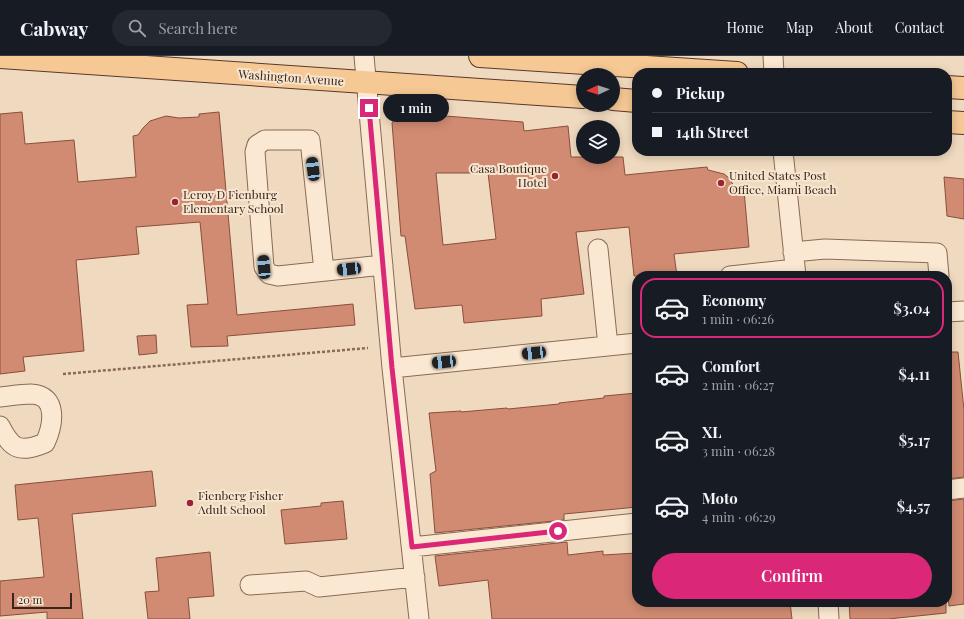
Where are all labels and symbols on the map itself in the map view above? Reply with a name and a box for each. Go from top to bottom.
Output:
street label: Washington Avenue [237,65,344,89]
north arrow [576,68,620,112]
callout: 1 min [383,94,449,122]
route end [360,99,378,117]
car [306,156,320,182]
place label: Casa Boutique Hotel [470,160,548,190]
place label: United States Post Office, Miami Beach [729,167,837,197]
marker: Casa Boutique Hotel [550,171,560,181]
marker: United States Post Office, Miami Beach [716,178,726,188]
place label: Leroy D Fienburg Elementary School [183,186,284,216]
marker: Leroy D Fienburg Elementary School [170,197,180,207]
car [257,255,271,279]
car [336,262,362,276]
car [521,346,547,360]
car [431,355,457,369]
place label: Fienberg Fisher Adult School [197,487,284,517]
marker: Fienberg Fisher Adult School [185,498,195,508]
route start [549,522,567,540]
scale bar [12,591,72,610]

